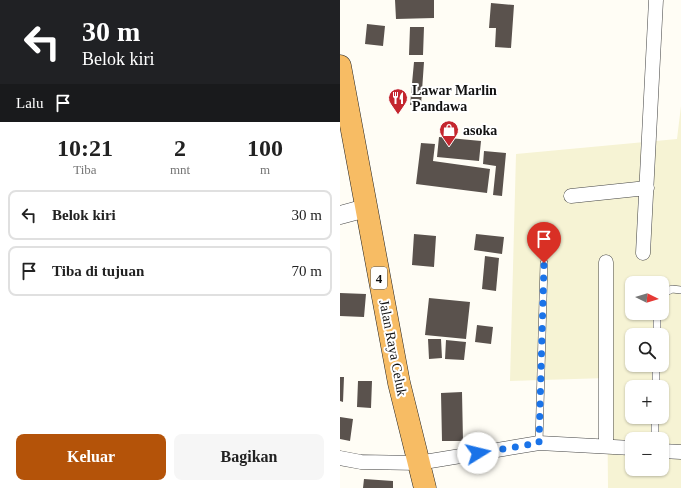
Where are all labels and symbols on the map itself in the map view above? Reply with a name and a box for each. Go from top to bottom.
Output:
place label: Lawar Marlin Pandawa [412,83,497,114]
restaurant icon: Lawar Marlin Pandawa [387,87,409,115]
shop icon: asoka [438,119,460,147]
place label: asoka [463,123,497,138]
pin [527,222,561,263]
road number: 4 [371,267,387,289]
north arrow [625,276,669,320]
street label: Jalan Raya Celuk [376,298,410,398]
position arrow [457,432,499,474]

